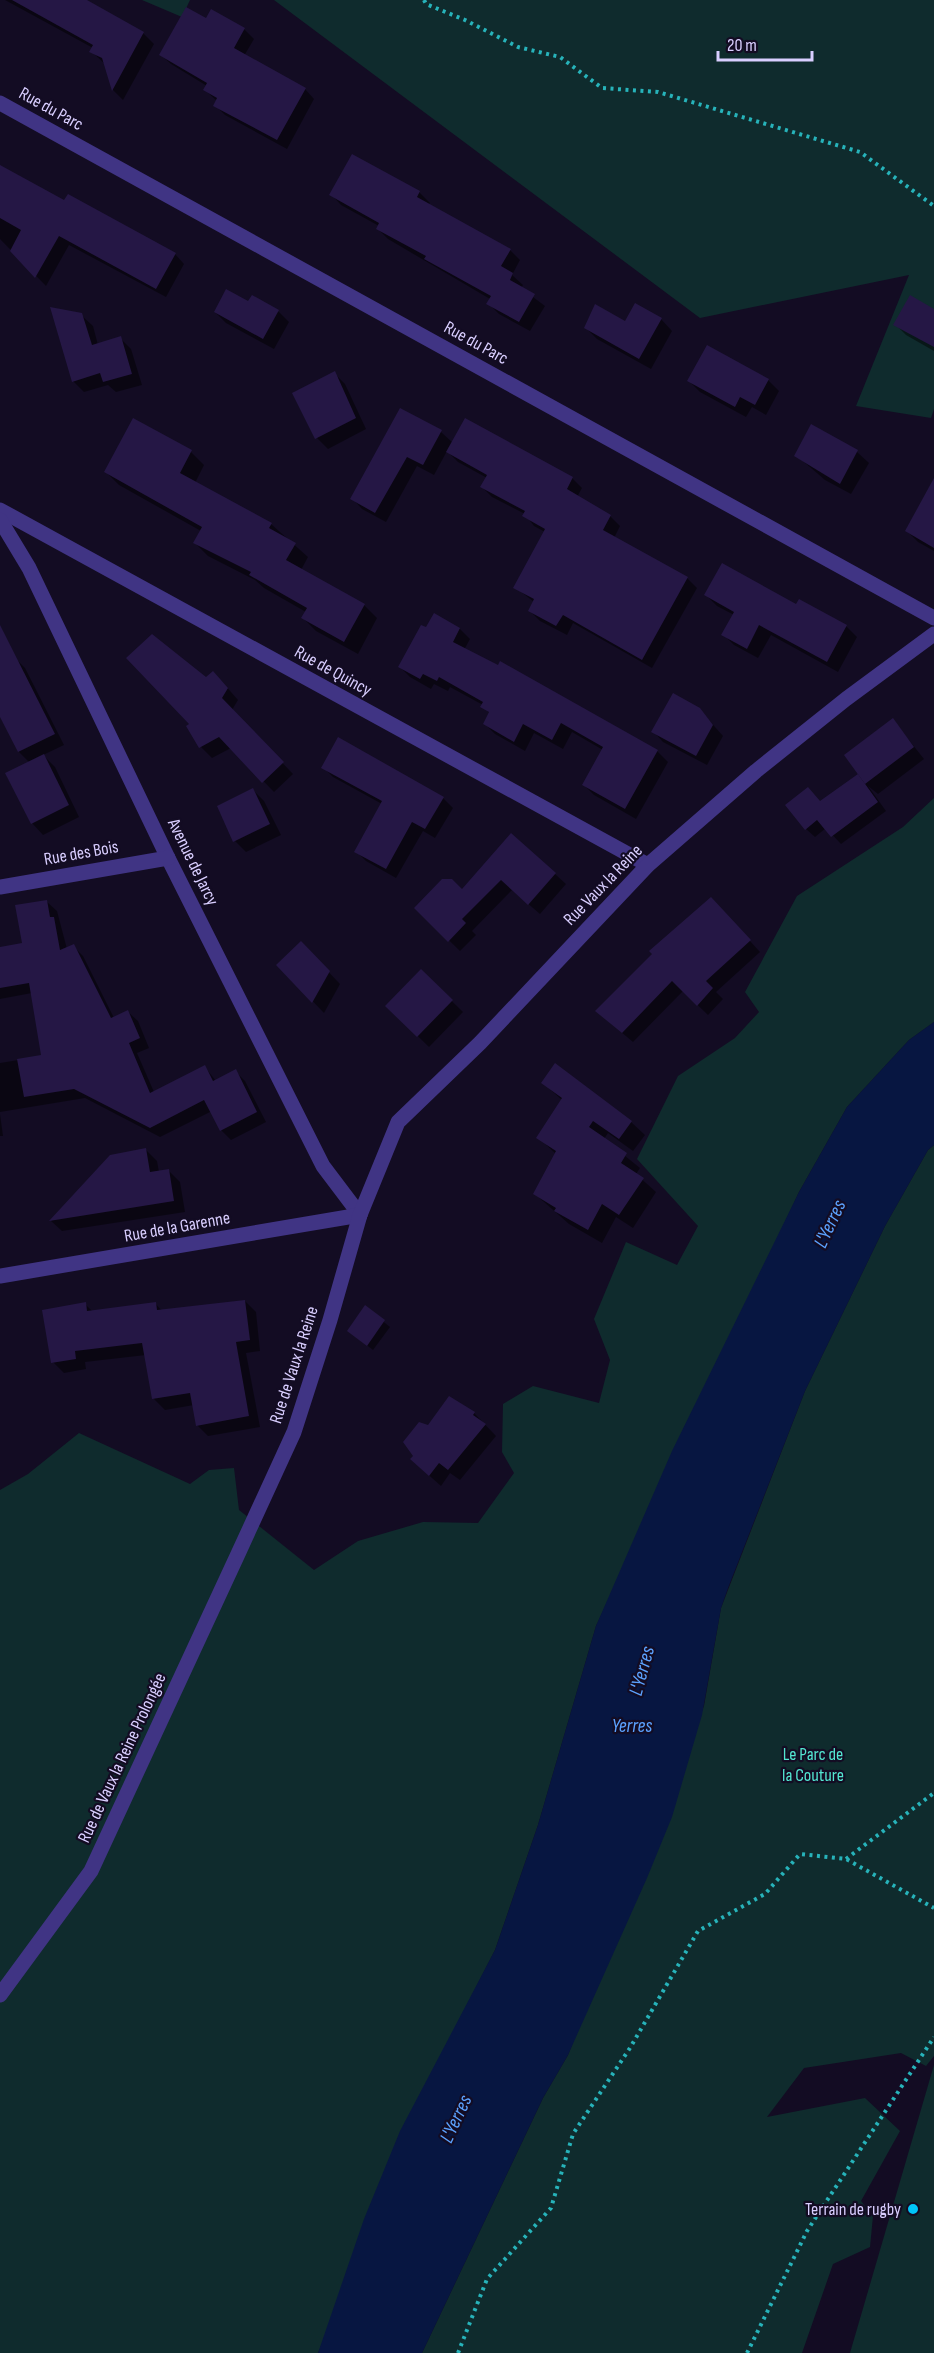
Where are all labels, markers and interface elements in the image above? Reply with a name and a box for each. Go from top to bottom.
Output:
scale bar [718,24,812,62]
text: 20 m [727,35,757,56]
street label: Rue du Parc [15,83,87,135]
street label: Rue du Parc [440,317,512,369]
street label: Rue de Quincy [291,641,375,701]
street label: Avenue de Jarcy [163,814,223,909]
street label: Rue des Bois [42,836,120,870]
street label: Rue Vaux la Reine [559,840,647,930]
water label: L'Yerres [809,1196,851,1252]
street label: Rue de la Garenne [122,1207,232,1247]
street label: Rue de Vaux la Reine [265,1304,323,1426]
water label: L'Yerres [624,1644,660,1698]
street label: Rue de Vaux la Reine Prolongée [73,1670,171,1846]
water label: Yerres [612,1714,652,1738]
park label: Le Parc de la Couture [782,1744,844,1786]
water label: L'Yerres [435,2091,477,2147]
place label: Terrain de rugby [805,2199,901,2220]
marker: Terrain de rugby [906,2202,920,2216]

